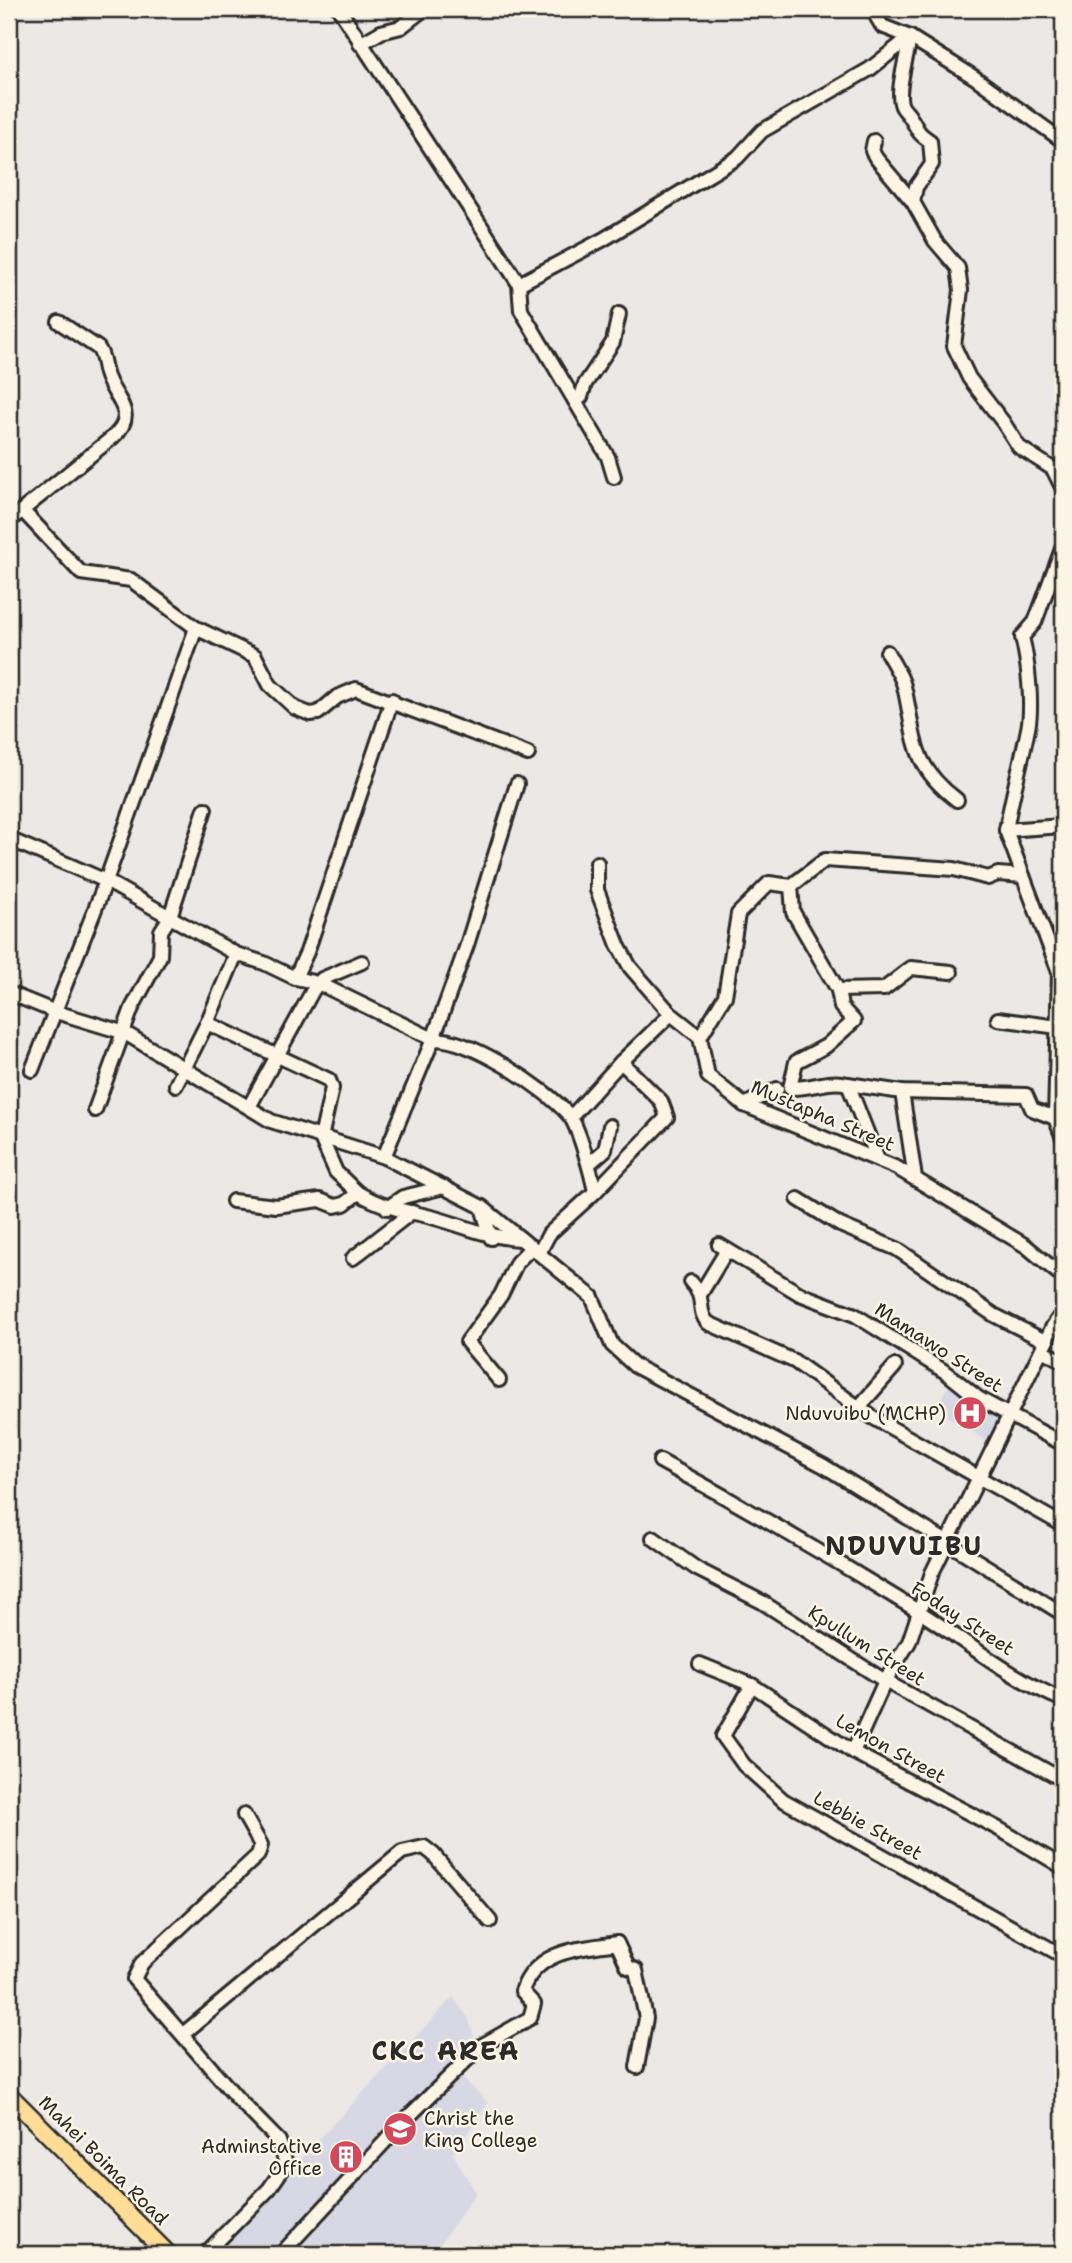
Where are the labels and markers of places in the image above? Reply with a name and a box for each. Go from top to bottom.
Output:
hospital icon: Nduvuibu (MCHP) [951,1394,989,1432]
place label: Nduvuibu (MCHP) [785,1401,946,1426]
place label: Christ the King College [424,2106,537,2153]
school or university icon: Christ the King College [381,2110,419,2148]
place label: Adminstative Office [201,2134,322,2181]
building icon: Adminstative Office [327,2138,365,2176]

